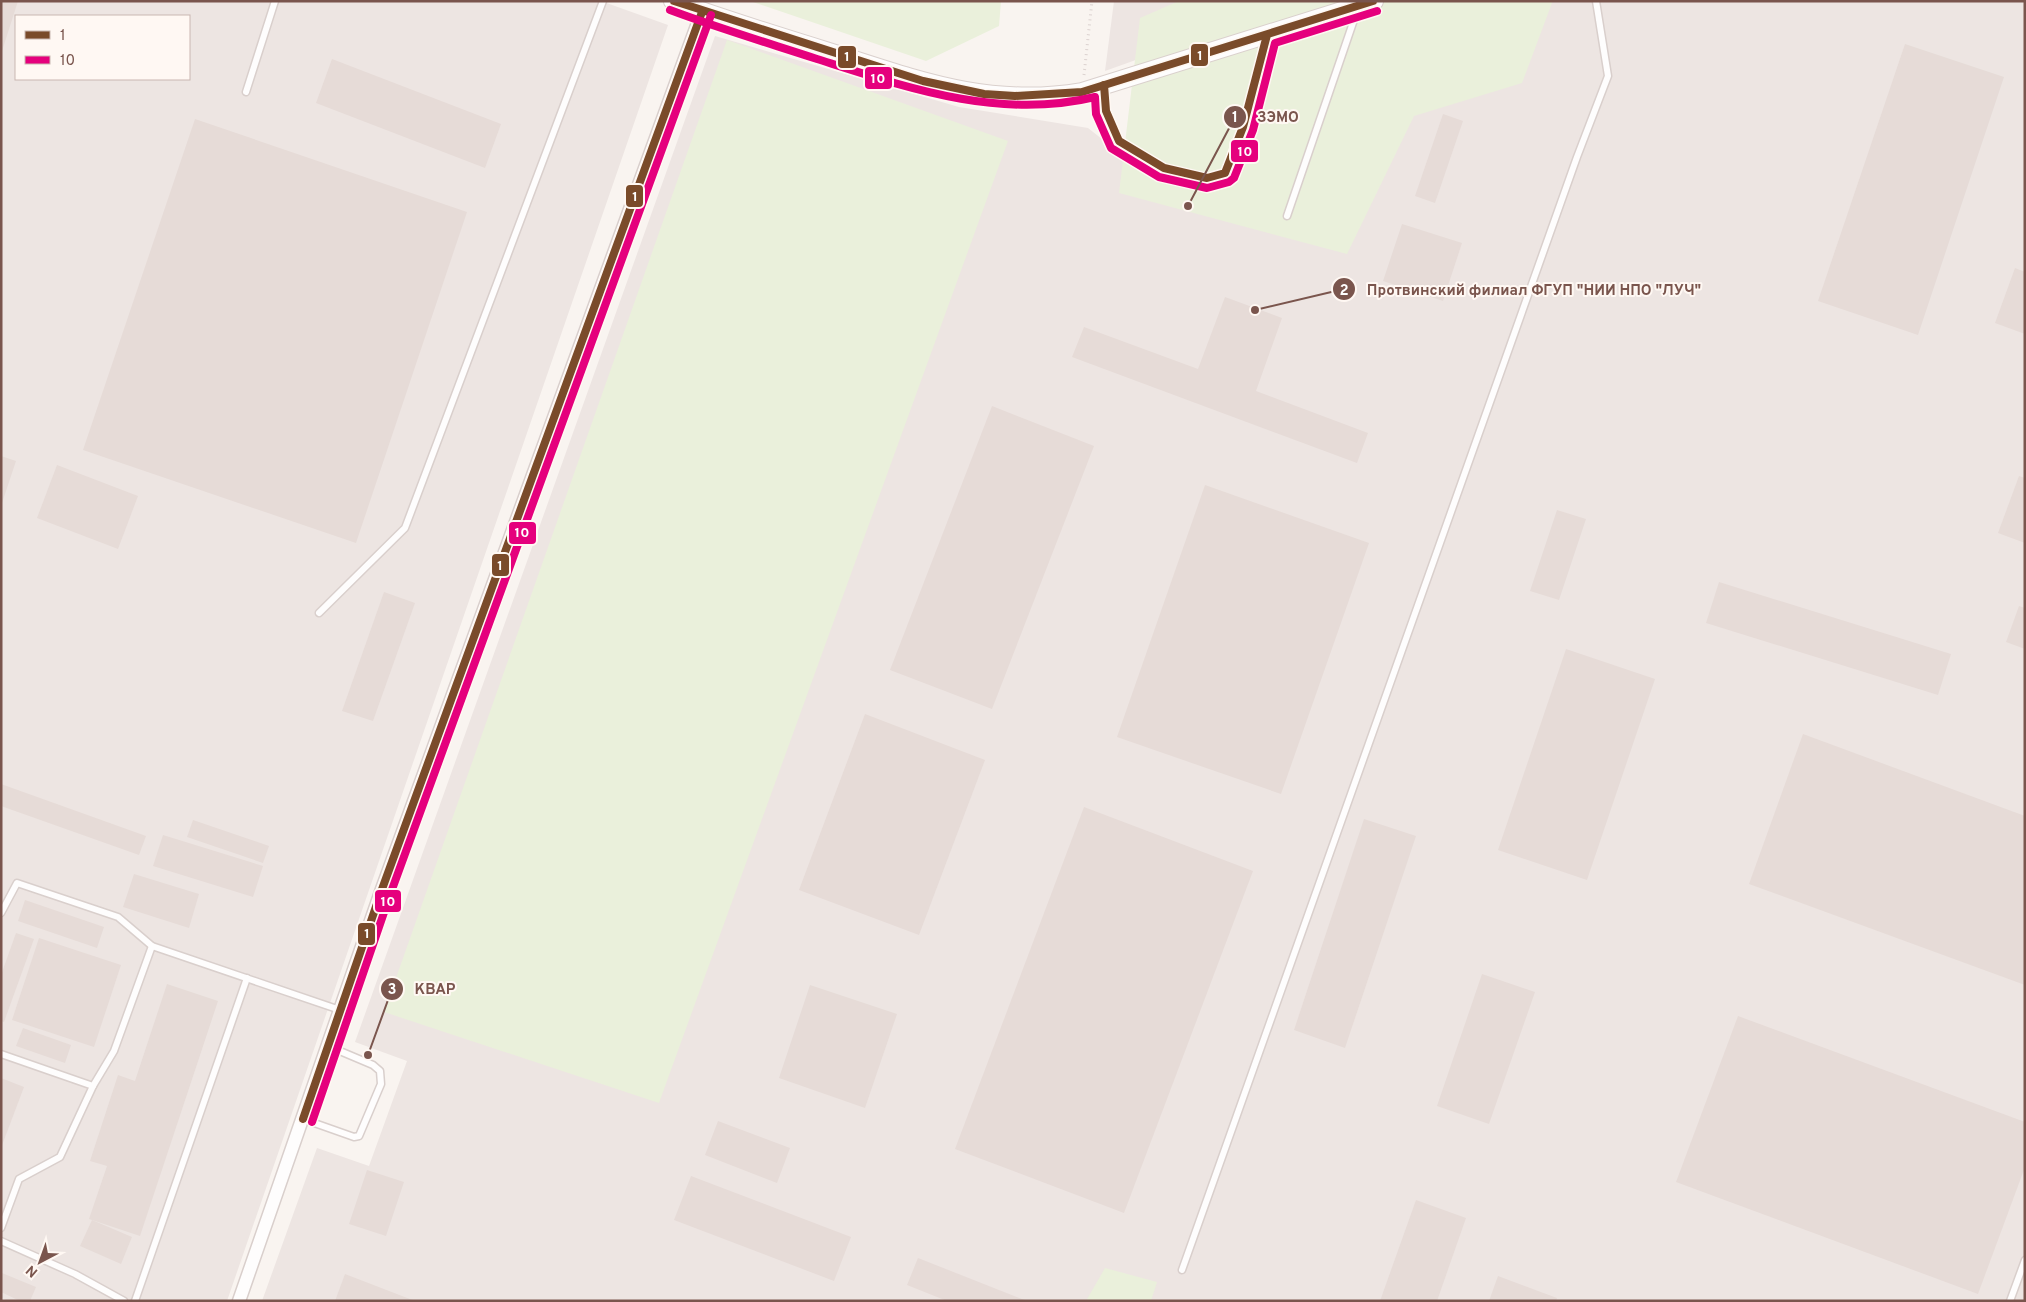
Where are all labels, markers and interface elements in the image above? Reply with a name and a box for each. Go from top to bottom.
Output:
legend [15,15,190,80]
text: 1 [60,27,66,46]
line badge: 1 [1190,43,1209,67]
line badge: 1 [837,45,857,69]
text: 1 [1197,48,1203,65]
text: 1 [844,49,850,66]
text: 10 [60,52,75,71]
line badge: 10 [864,66,893,90]
text: 10 [871,71,885,88]
callout: ЗЭМО [1222,102,1309,132]
text: 1 [1232,109,1238,128]
text: ЗЭМО [1257,109,1299,128]
line badge: 10 [1230,139,1259,163]
text: 10 [1238,144,1252,161]
line badge: 1 [625,184,644,208]
text: 1 [632,189,638,206]
callout: Протвинский филиал ФГУП "НИИ НПО "ЛУЧ" [1332,274,1711,304]
text: 2 [1339,282,1349,301]
text: Протвинский филиал ФГУП "НИИ НПО "ЛУЧ" [1367,282,1701,301]
line badge: 10 [508,521,537,545]
text: 10 [515,525,529,542]
line badge: 1 [491,553,510,577]
text: 1 [497,558,503,575]
line badge: 10 [374,889,402,913]
text: 10 [381,894,395,911]
line badge: 1 [357,922,376,946]
text: 1 [364,926,370,943]
callout: КВАР [380,974,466,1004]
text: 3 [388,981,397,1000]
text: КВАР [415,981,456,1000]
north arrow [15,1237,65,1287]
text: N [23,1261,42,1280]

